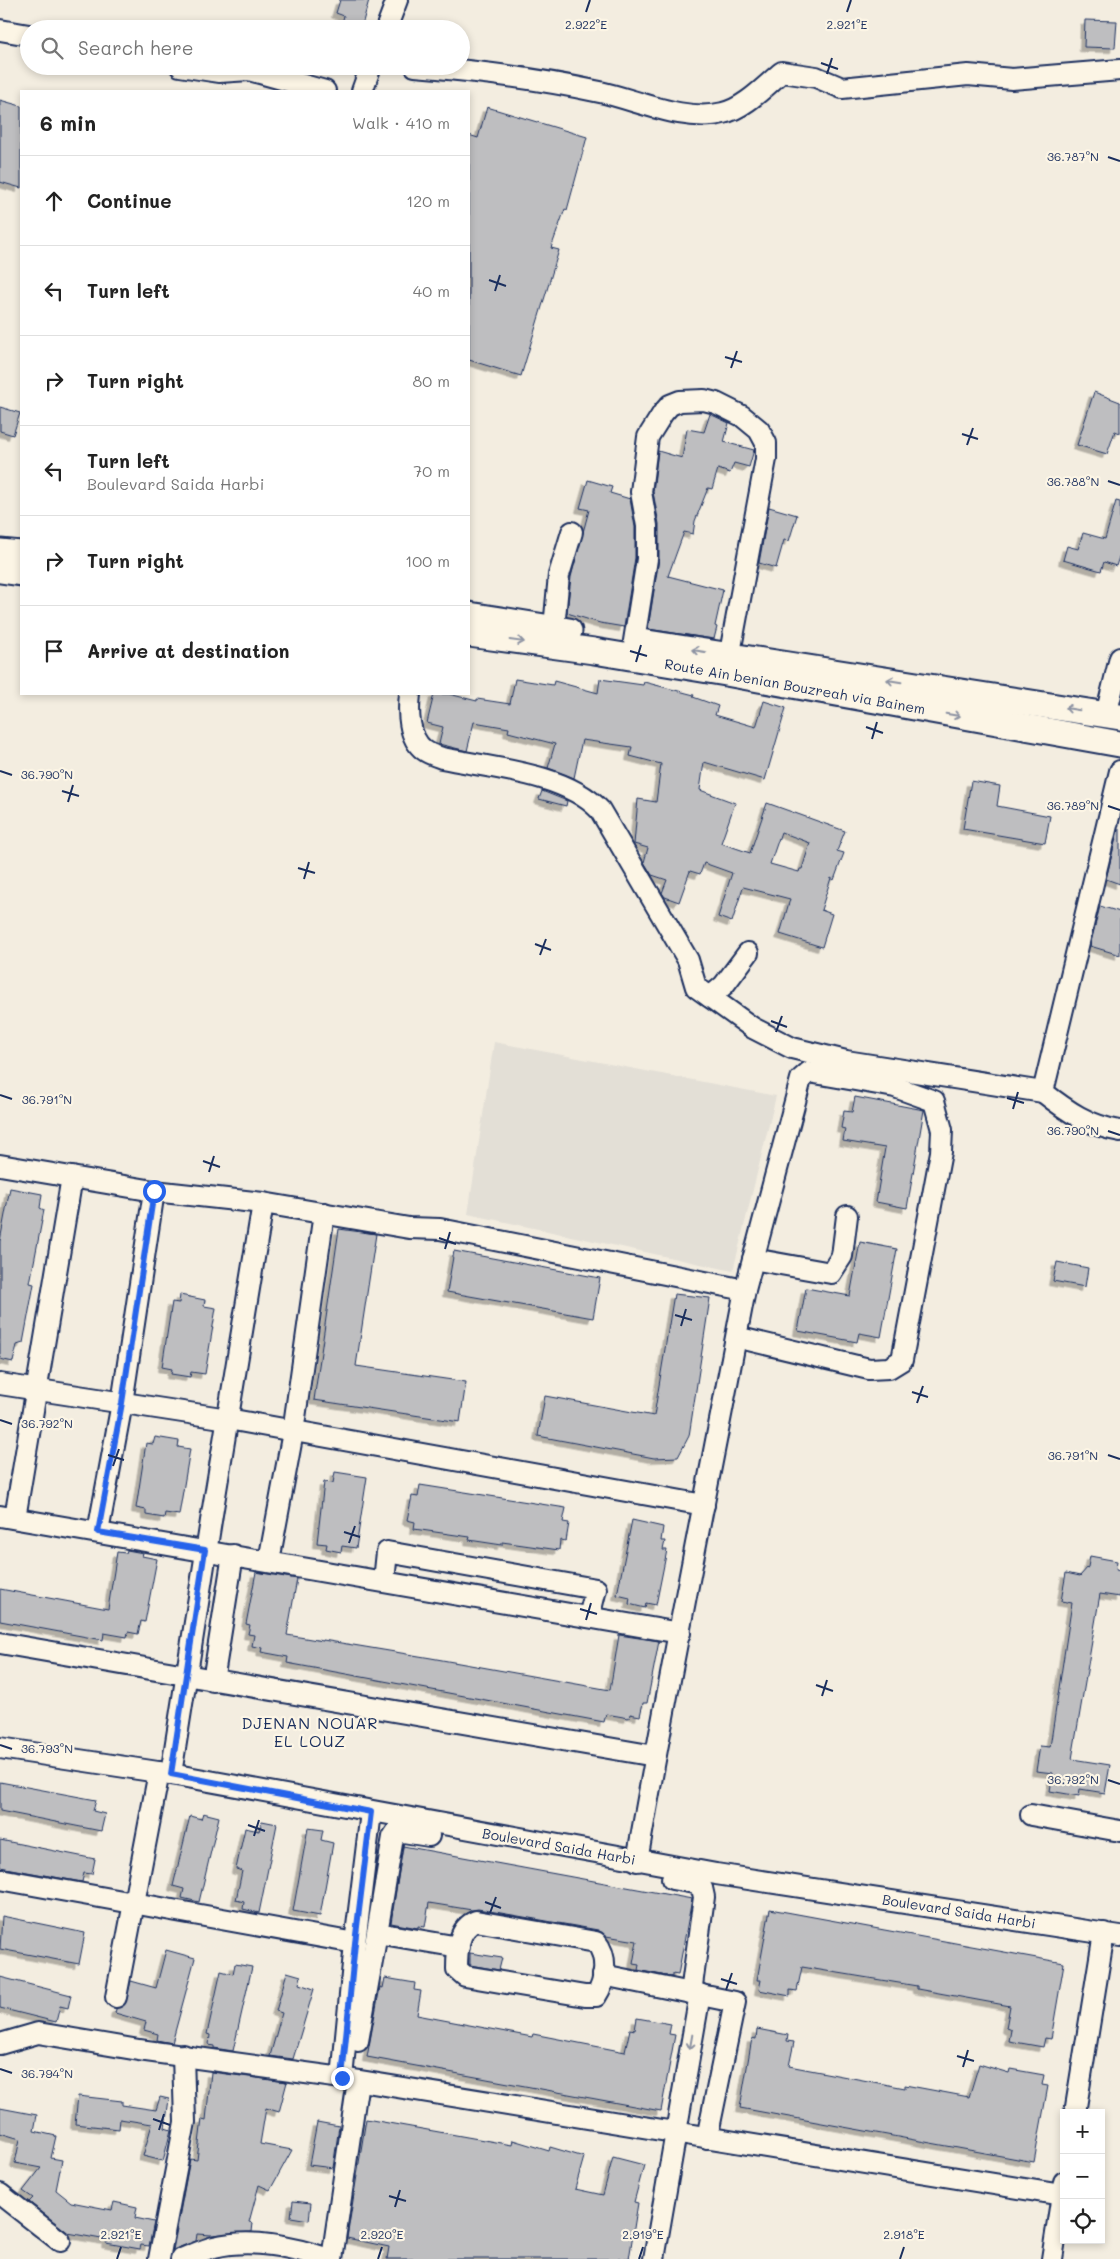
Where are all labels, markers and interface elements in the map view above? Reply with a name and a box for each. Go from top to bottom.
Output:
text: 2.922°E [565,16,607,32]
text: 2.921°E [827,16,868,32]
search box [20,20,470,75]
icon: search [38,34,66,62]
text: Search here [78,35,194,60]
text: 6 min [40,109,96,136]
text: Walk · 410 m [352,112,450,133]
text: 36.787°N [1047,148,1099,164]
icon: ahead [40,187,68,215]
text: Continue [87,188,172,213]
text: 120 m [406,190,450,211]
icon: left [40,277,68,305]
text: Turn left [87,278,170,303]
text: 40 m [413,280,450,301]
icon: right [40,367,68,395]
text: Turn right [87,368,184,393]
text: 80 m [413,370,450,391]
text: Turn left [87,448,170,473]
icon: left [40,457,68,485]
text: 70 m [413,460,450,481]
text: Boulevard Saida Harbi [87,473,264,494]
text: 36.788°N [1047,473,1099,489]
icon: right [40,547,68,575]
text: Turn right [87,548,184,573]
text: 100 m [405,550,450,571]
one-way arrow [509,636,525,646]
icon: arrive [40,637,68,665]
text: Arrive at destination [87,638,290,663]
one-way arrow [691,645,707,655]
street label: Route Ain benian Bouzreah via Bainem [663,654,927,718]
one-way arrow [887,675,903,685]
one-way arrow [1064,704,1080,714]
one-way arrow [945,710,961,720]
text: 36.790°N [21,766,73,782]
text: 36.789°N [1047,797,1099,813]
text: 36.791°N [22,1091,72,1107]
text: 36.790°N [1047,1122,1099,1138]
route start [143,1180,166,1203]
text: 36.792°N [21,1415,73,1431]
text: 36.791°N [1048,1447,1098,1463]
district label: DJENAN NOUAR EL LOUZ [241,1712,379,1751]
text: 36.793°N [21,1740,73,1756]
text: 36.792°N [1047,1771,1099,1787]
street label: Boulevard Saida Harbi [481,1823,637,1869]
street label: Boulevard Saida Harbi [881,1889,1037,1933]
one-way arrow [686,2034,695,2050]
text: 36.794°N [21,2065,73,2081]
route end [331,2067,354,2090]
map controls [1060,2109,1105,2244]
button: + [1060,2109,1105,2154]
button: − [1060,2154,1105,2199]
button: locate [1060,2199,1105,2244]
text: 2.921°E [101,2226,142,2242]
text: 2.920°E [361,2226,404,2242]
text: 2.919°E [622,2226,664,2242]
text: 2.918°E [883,2226,925,2242]

